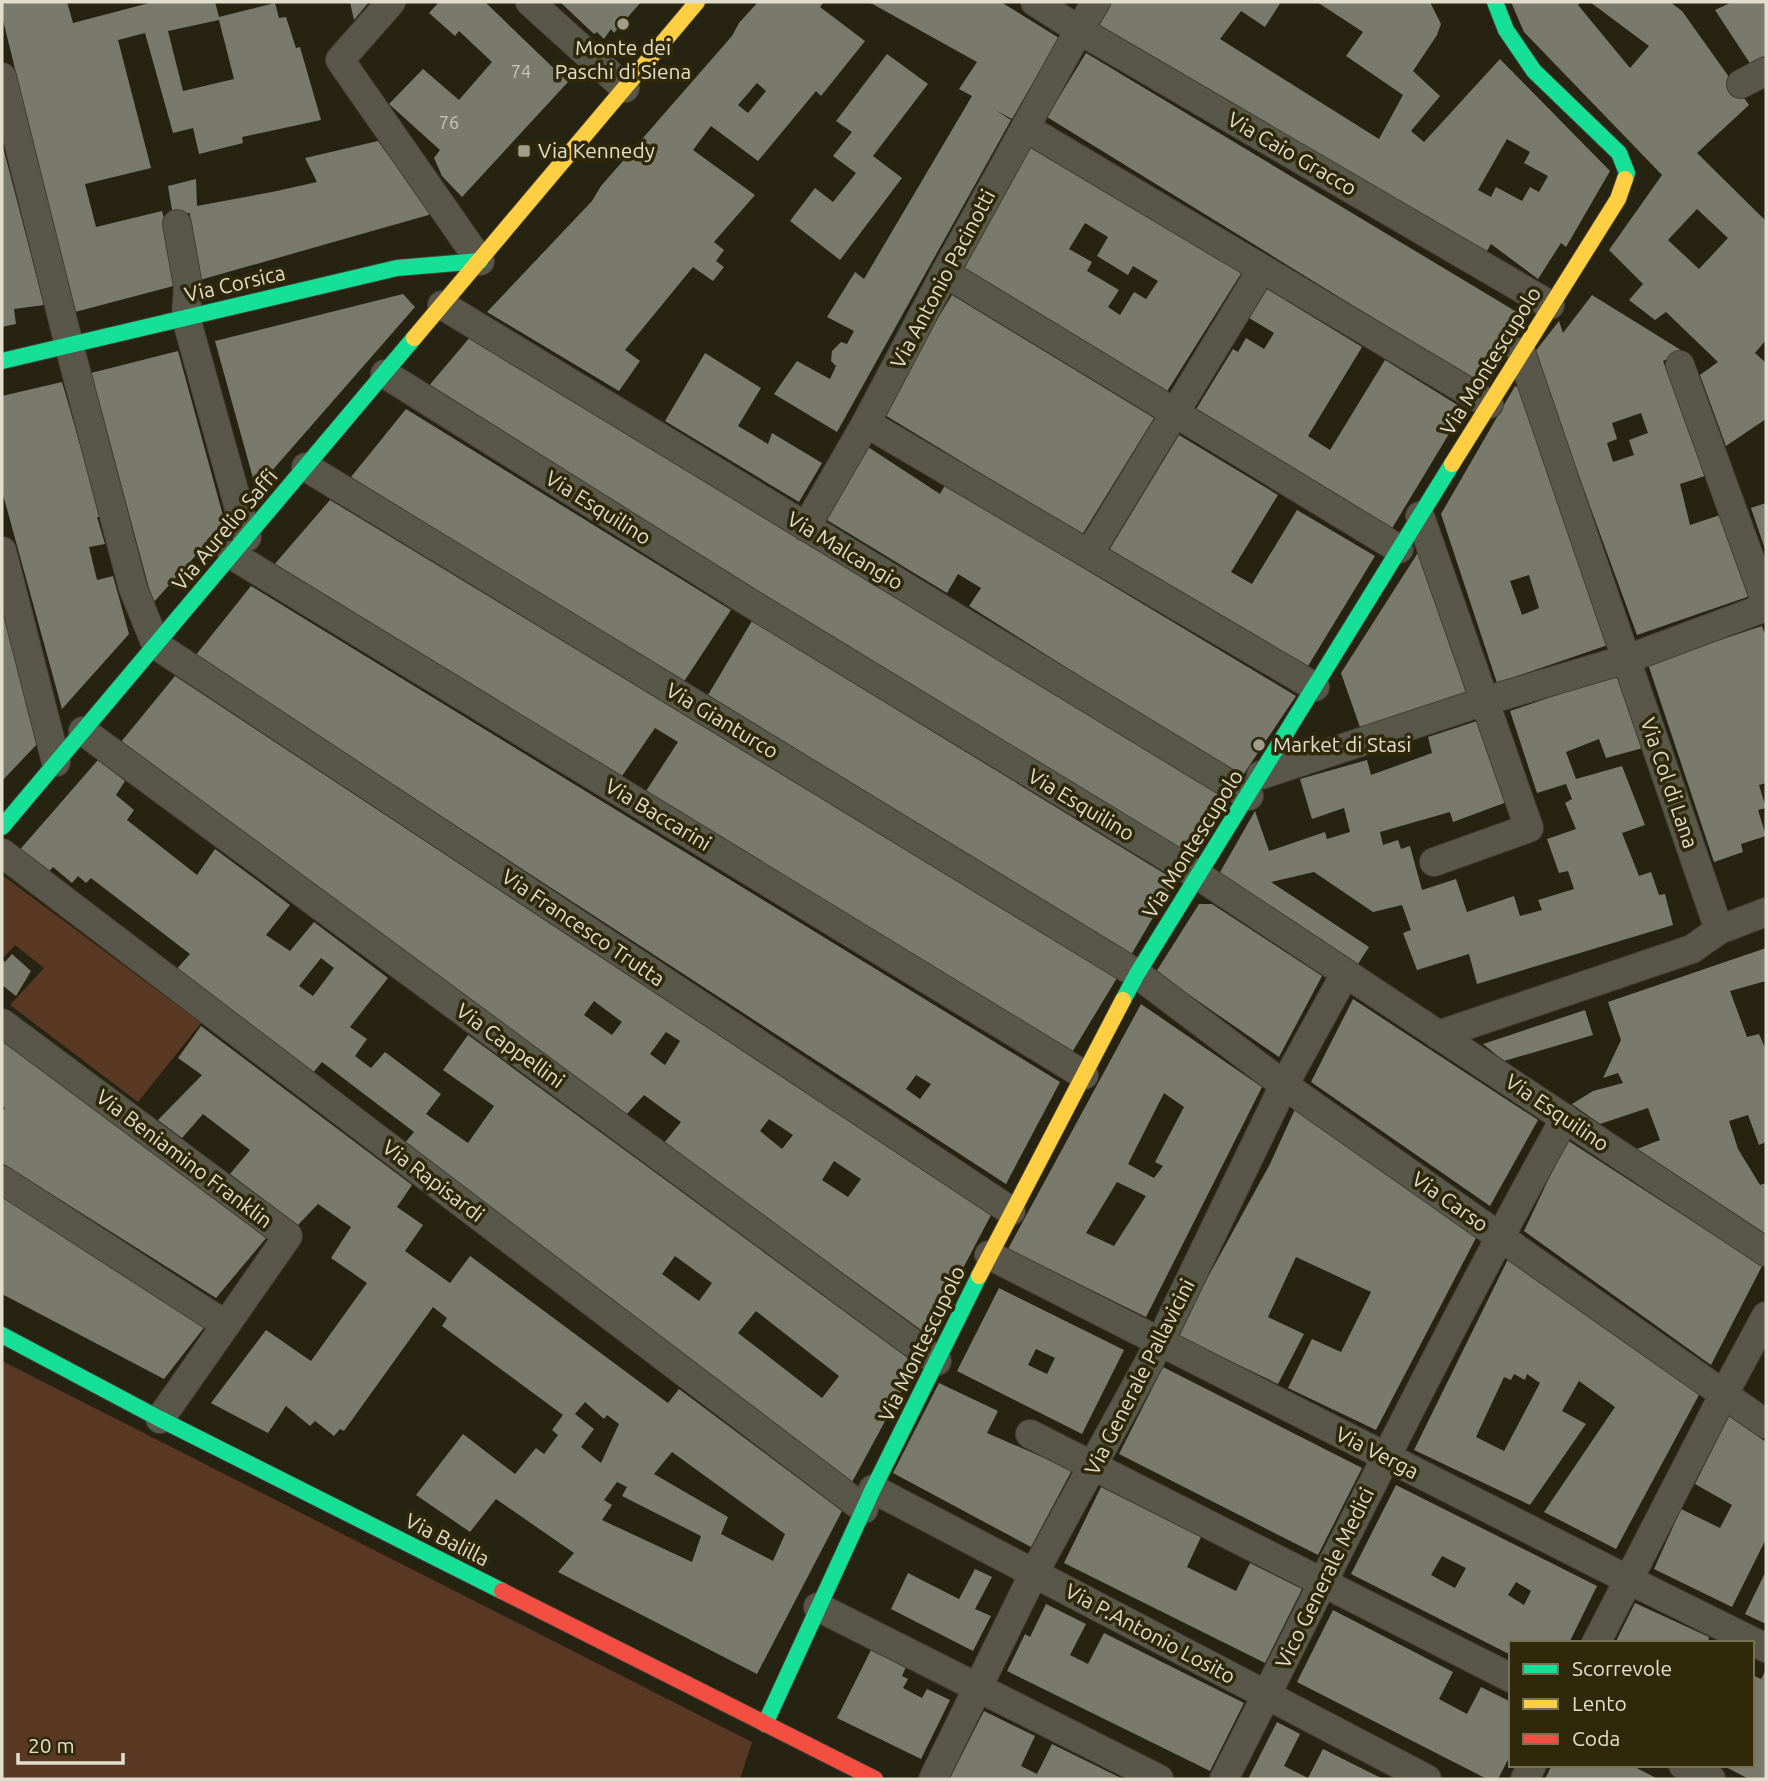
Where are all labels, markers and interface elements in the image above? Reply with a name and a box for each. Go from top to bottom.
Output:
marker: Monte dei Paschi di Siena [615,16,631,32]
place label: Monte dei Paschi di Siena [555,35,691,83]
house number: 74 [511,61,531,81]
street label: Via Caio Gracco [1224,107,1361,200]
house number: 76 [439,112,459,132]
place label: Via Kennedy [538,138,655,162]
marker: Via Kennedy [516,143,532,159]
street label: Via Antonio Pacinotti [885,185,999,372]
street label: Via Corsica [182,260,287,306]
street label: Via Montescupolo [1435,282,1545,439]
street label: Via Aurelio Saffi [167,464,282,595]
street label: Via Esquilino [541,465,656,549]
street label: Via Malcangio [783,506,908,594]
street label: Via Gianturco [662,677,783,763]
street label: Via Col di Lana [1636,714,1704,851]
place label: Market di Stasi [1273,732,1411,756]
marker: Market di Stasi [1251,737,1267,753]
street label: Via Esquilino [1024,763,1139,845]
street label: Via Montescupolo [1137,765,1247,922]
street label: Via Baccarini [601,773,716,855]
street label: Via Francesco Trutta [497,864,670,991]
street label: Via Cappellini [452,998,569,1092]
street label: Via Esquilino [1501,1069,1614,1156]
street label: Via Beniamino Franklin [92,1084,277,1232]
street label: Via Rapisardi [378,1134,489,1226]
street label: Via Carso [1408,1166,1493,1236]
street label: Via Montescupolo [873,1262,969,1425]
street label: Via Generale Pallavicini [1079,1275,1199,1479]
street label: Via Verga [1332,1421,1423,1483]
street label: Vico Generale Medici [1270,1483,1378,1672]
street label: Via Balilla [401,1508,494,1571]
street label: Via P.Antonio Losito [1061,1578,1240,1688]
legend [1509,1641,1754,1767]
text: Scorrevole [1572,1656,1672,1680]
text: Lento [1572,1691,1627,1715]
scale bar [18,1722,122,1766]
text: Coda [1572,1726,1620,1750]
text: 20 m [28,1733,75,1757]

